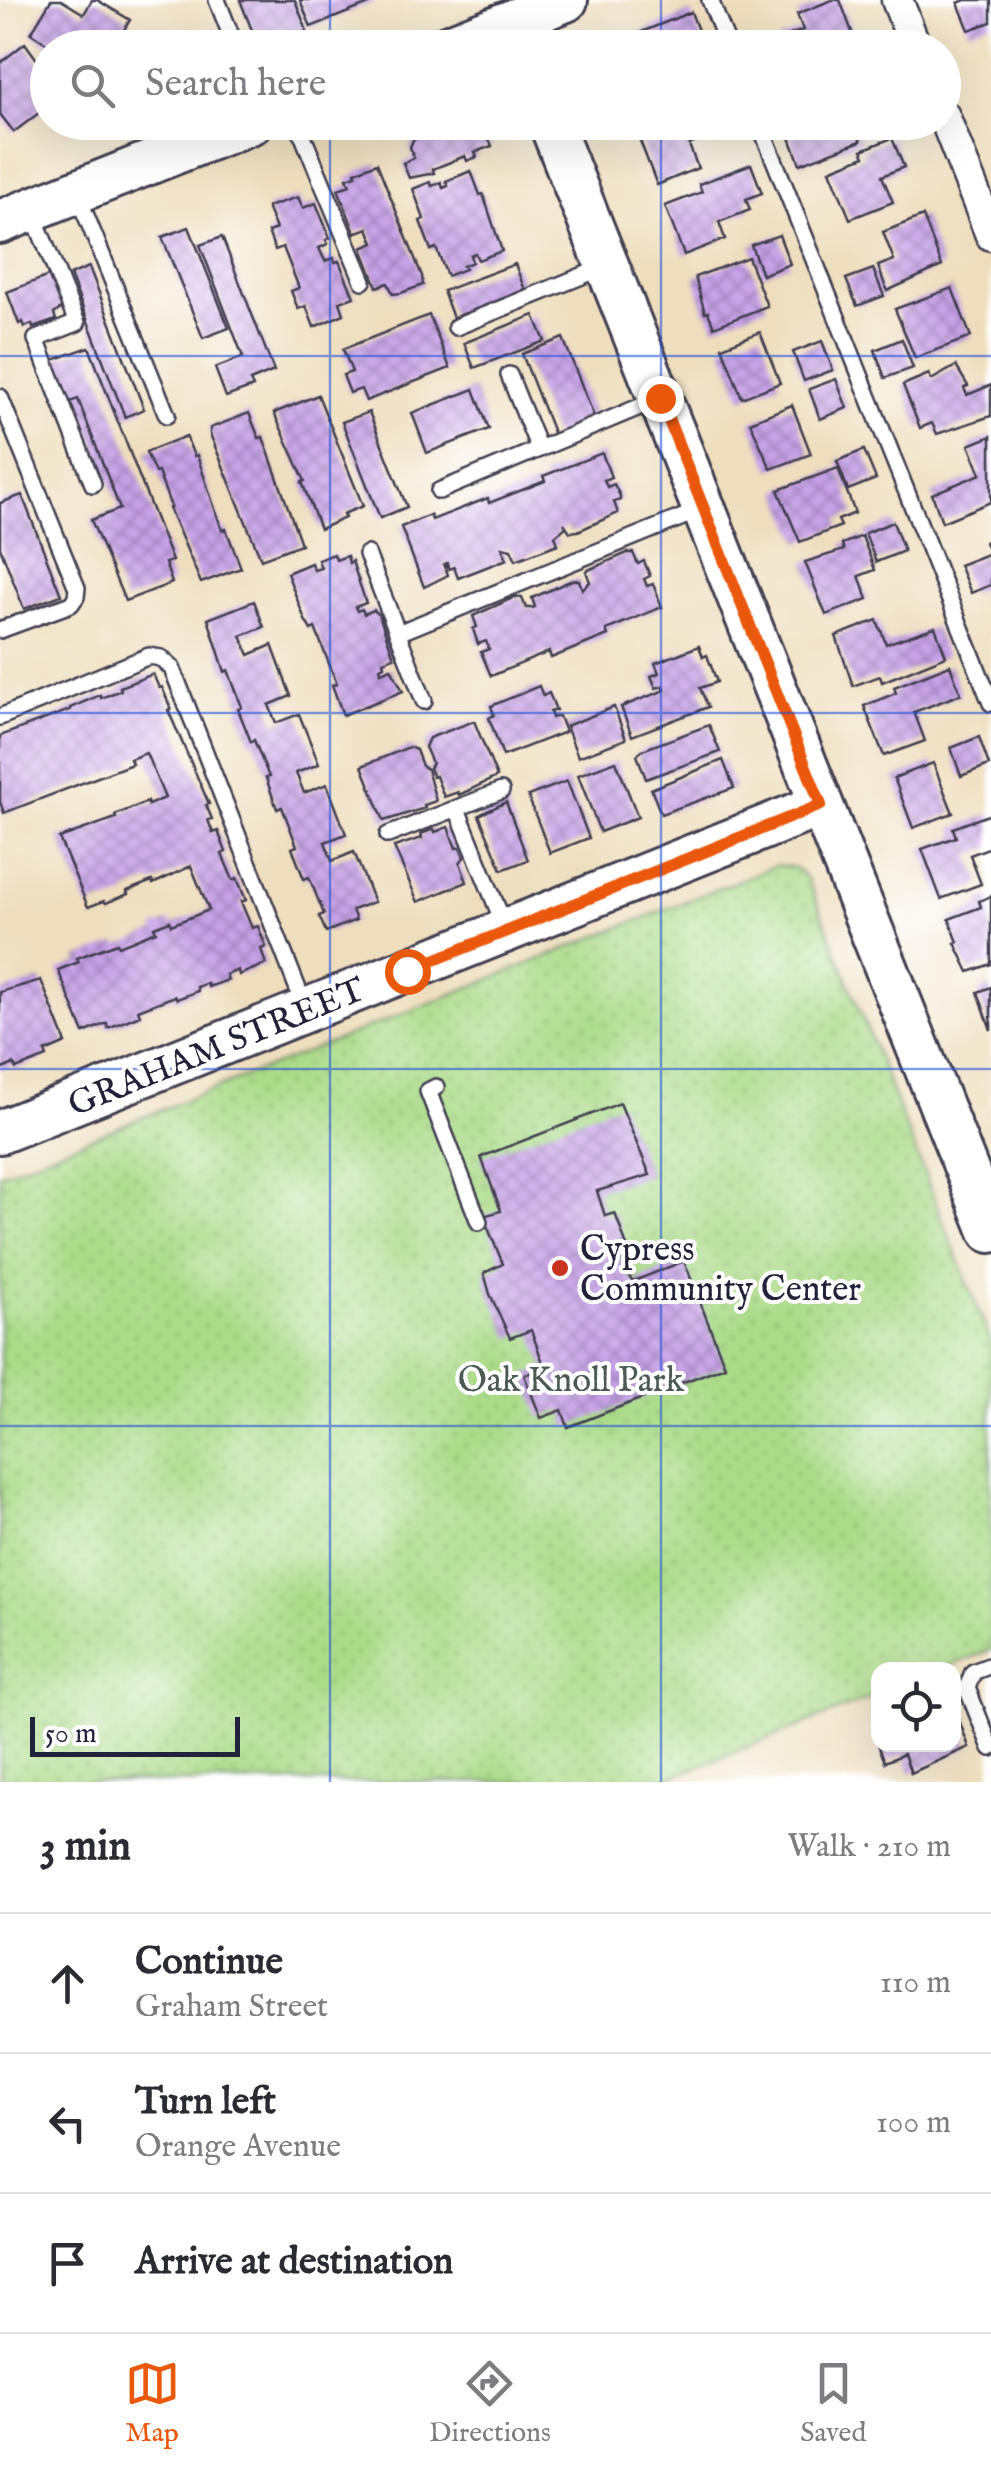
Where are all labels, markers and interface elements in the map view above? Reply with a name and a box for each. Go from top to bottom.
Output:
search box [30,30,961,140]
icon: search [65,58,120,113]
text: Search here [145,61,326,109]
route end [638,376,684,422]
route start [385,949,431,995]
street label: GRAHAM STREET [62,968,372,1128]
place label: Cypress Community Center [580,1228,861,1313]
marker: Cypress Community Center [549,1257,571,1279]
park label: Oak Knoll Park [458,1359,685,1404]
map controls [871,1662,961,1752]
button: locate [871,1662,961,1752]
scale bar [30,1712,240,1756]
text: 50 m [45,1717,97,1752]
text: 3 min [40,1821,131,1874]
text: Walk · 210 m [788,1827,951,1868]
text: Continue [135,1939,283,1987]
icon: ahead [40,1956,95,2011]
text: 110 m [880,1963,951,2004]
text: Graham Street [135,1987,328,2028]
text: Turn left [135,2079,276,2127]
icon: left [40,2096,95,2151]
text: 100 m [876,2103,951,2144]
text: Orange Avenue [135,2127,341,2168]
icon: arrive [40,2236,95,2291]
text: Arrive at destination [135,2239,453,2287]
tab: Map [125,2356,180,2451]
tab: Directions [429,2356,551,2451]
tab: Saved [800,2356,866,2451]

